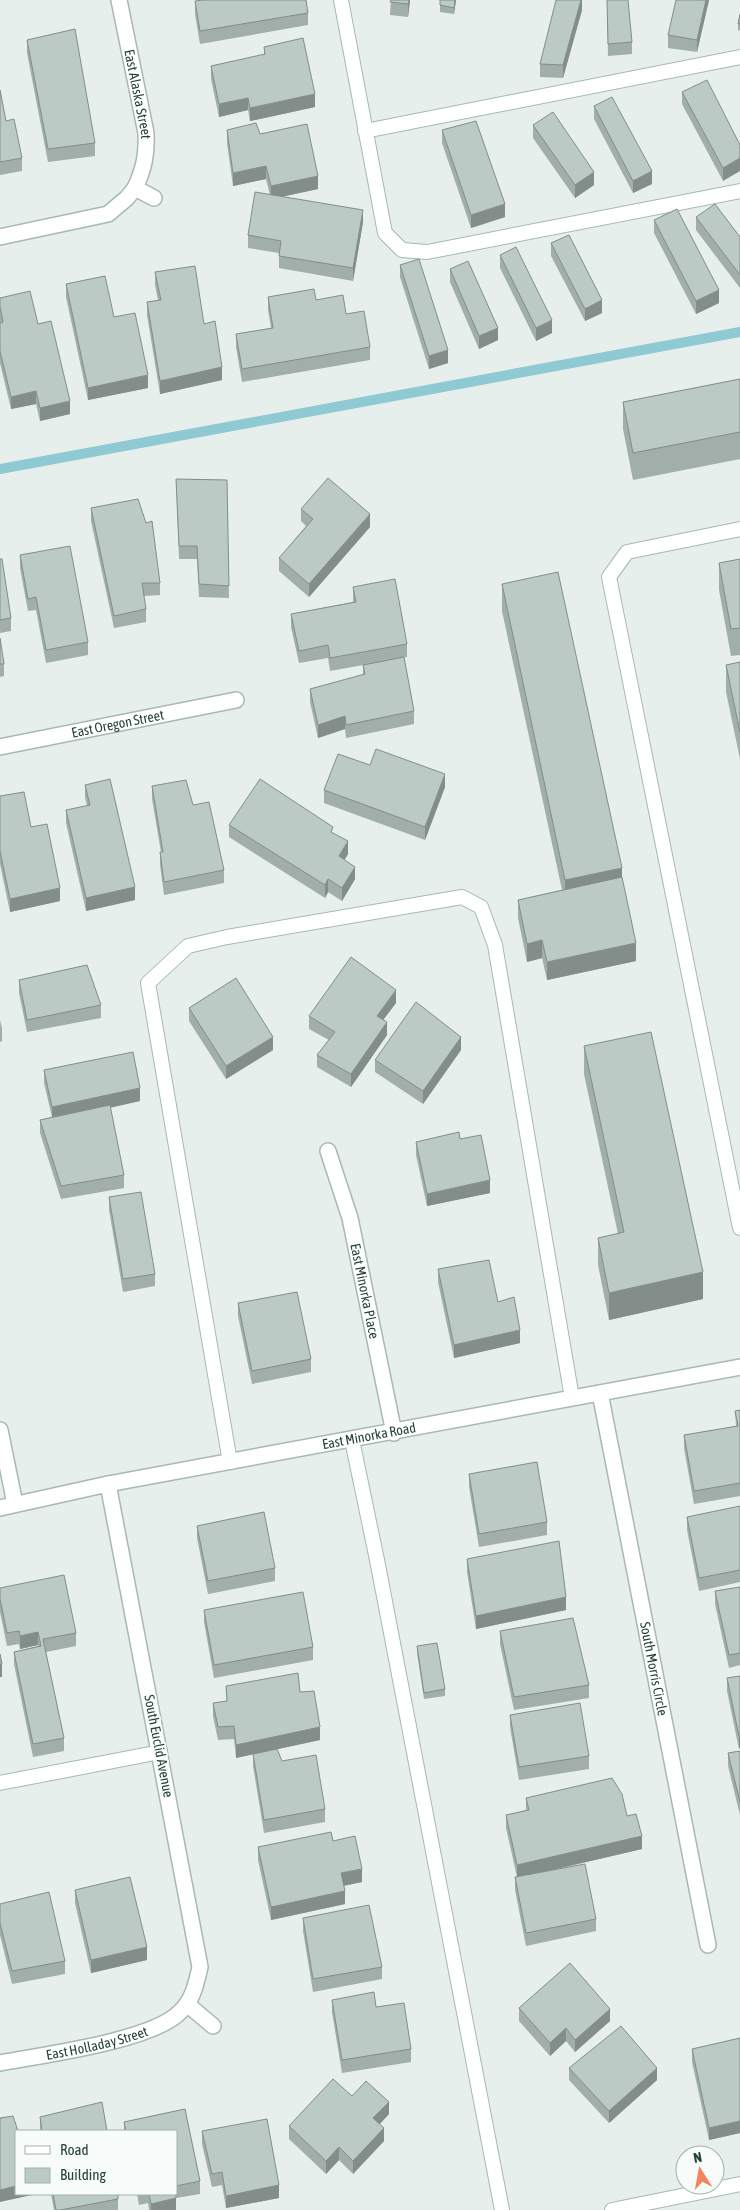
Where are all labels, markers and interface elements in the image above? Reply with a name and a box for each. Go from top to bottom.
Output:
street label: East Alaska Street [121,48,154,139]
street label: East Oregon Street [70,707,165,741]
street label: East Minorka Place [347,1242,382,1340]
street label: East Minorka Road [321,1419,417,1452]
street label: South Morris Circle [637,1621,671,1717]
street label: South Euclid Avenue [141,1693,177,1799]
street label: East Holladay Street [45,2023,150,2063]
legend [15,2130,178,2195]
text: Road [60,2141,89,2158]
north arrow [675,2145,725,2195]
text: N [692,2149,703,2166]
text: Building [60,2166,106,2183]

